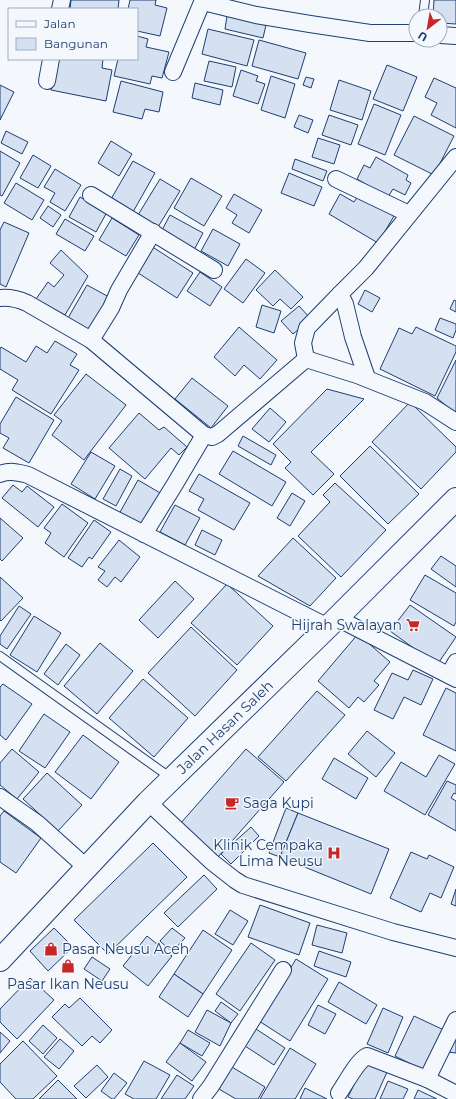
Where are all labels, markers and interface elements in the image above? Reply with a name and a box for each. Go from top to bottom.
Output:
legend [8,8,138,60]
north arrow [408,8,448,48]
text: Jalan [43,16,76,31]
text: U [416,28,430,45]
text: Bangunan [44,36,108,51]
place label: Hijrah Swalayan [291,616,402,634]
supermarket icon: Hijrah Swalayan [405,617,421,633]
street label: Jalan Hasan Saleh [172,676,277,778]
place label: Saga Kupi [243,794,314,812]
cafe icon: Saga Kupi [224,795,240,811]
place label: Klinik Cempaka Lima Neusu [213,836,323,870]
hospital icon: Klinik Cempaka Lima Neusu [326,845,342,861]
place label: Pasar Neusu Aceh [62,940,189,958]
shop icon: Pasar Neusu Aceh [43,941,59,957]
shop icon: Pasar Ikan Neusu [60,958,76,974]
place label: Pasar Ikan Neusu [7,975,129,993]

